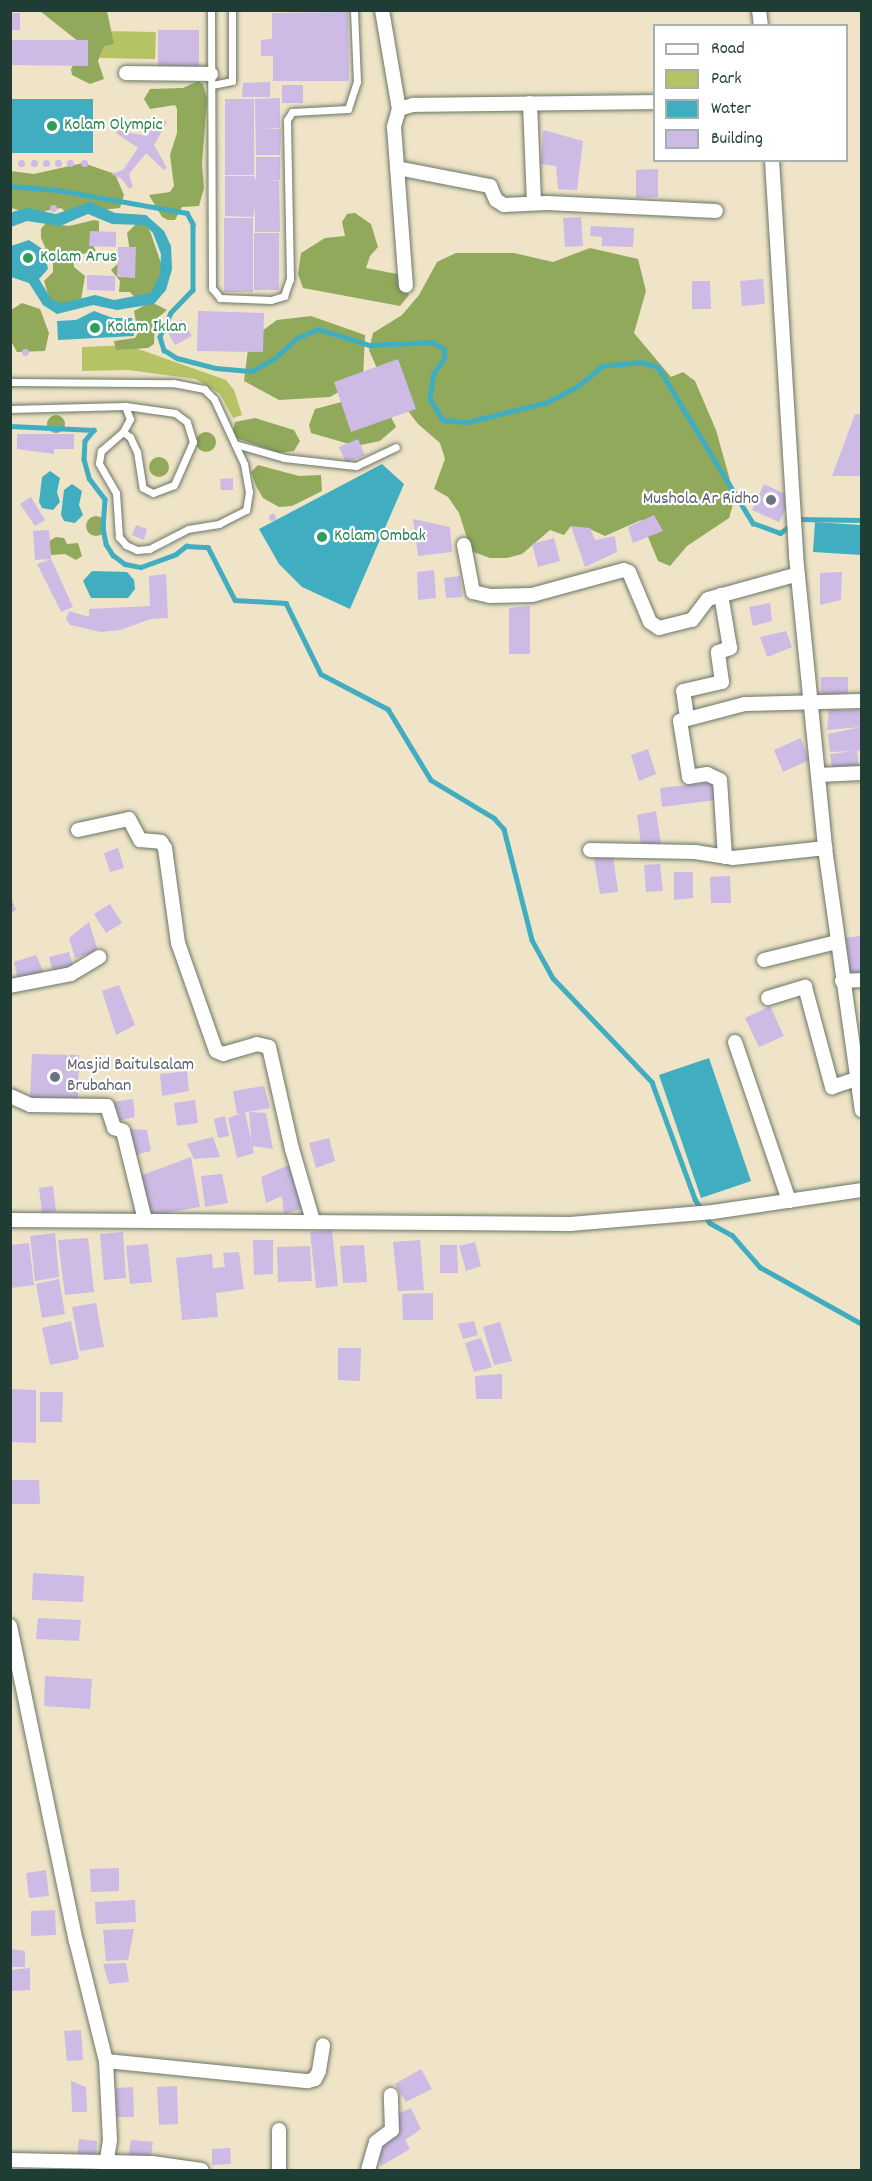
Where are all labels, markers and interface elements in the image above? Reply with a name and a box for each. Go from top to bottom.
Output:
legend [653,24,848,162]
text: Road [711,37,745,62]
text: Park [711,67,742,92]
text: Water [711,97,751,122]
place label: Kolam Olympic [64,115,163,137]
marker: Kolam Olympic [45,119,59,133]
text: Building [711,127,763,152]
place label: Kolam Arus [40,247,117,269]
marker: Kolam Arus [21,251,35,265]
place label: Kolam Iklan [107,317,187,339]
marker: Kolam Iklan [88,321,102,335]
place label: Mushola Ar Ridho [643,489,759,511]
marker: Mushola Ar Ridho [764,493,778,507]
place label: Kolam Ombak [334,526,426,548]
marker: Kolam Ombak [315,530,329,544]
place label: Masjid Baitulsalam Brubahan [67,1056,194,1098]
marker: Masjid Baitulsalam Brubahan [48,1070,62,1084]

